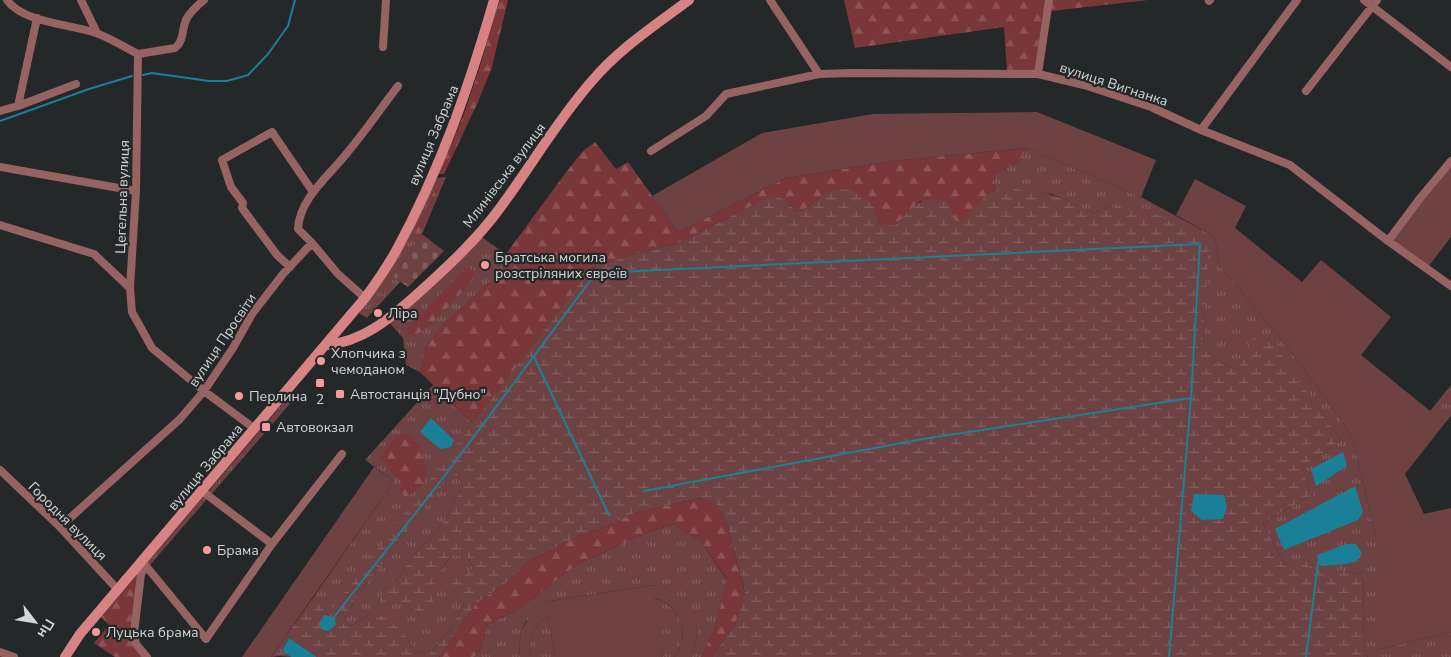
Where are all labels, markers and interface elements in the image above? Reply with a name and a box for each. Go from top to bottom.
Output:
street label: вулиця Вигнанка [1057,58,1170,111]
street label: вулиця Забрама [404,82,463,188]
street label: Млинівська вулиця [459,119,550,232]
street label: Цегельна вулиця [111,140,134,254]
place label: Братська могила розстріляних євреїв [495,248,628,283]
marker: Братська могила розстріляних євреїв [479,259,491,271]
street label: вулиця Просвіти [184,290,261,391]
place label: Ліра [388,304,418,323]
marker: Ліра [372,307,384,319]
place label: Хлопчика з чемоданом [331,344,406,379]
marker: Хлопчика з чемоданом [315,355,327,367]
marker: 2 [314,377,326,389]
place label: Автостанція "Дубно" [350,385,486,404]
place label: Перлина [249,387,307,406]
marker: Автостанція "Дубно" [334,388,346,400]
marker: Перлина [233,390,245,402]
place label: 2 [316,390,324,409]
place label: Автовокзал [276,418,354,437]
street label: вулиця Забрама [164,420,247,515]
marker: Автовокзал [260,421,272,433]
street label: Городня вулиця [24,478,111,565]
place label: Брама [217,541,259,560]
marker: Брама [201,544,213,556]
north arrow [10,597,60,647]
text: Пн [33,615,59,642]
place label: Луцька брама [106,623,199,642]
marker: Луцька брама [90,626,102,638]

